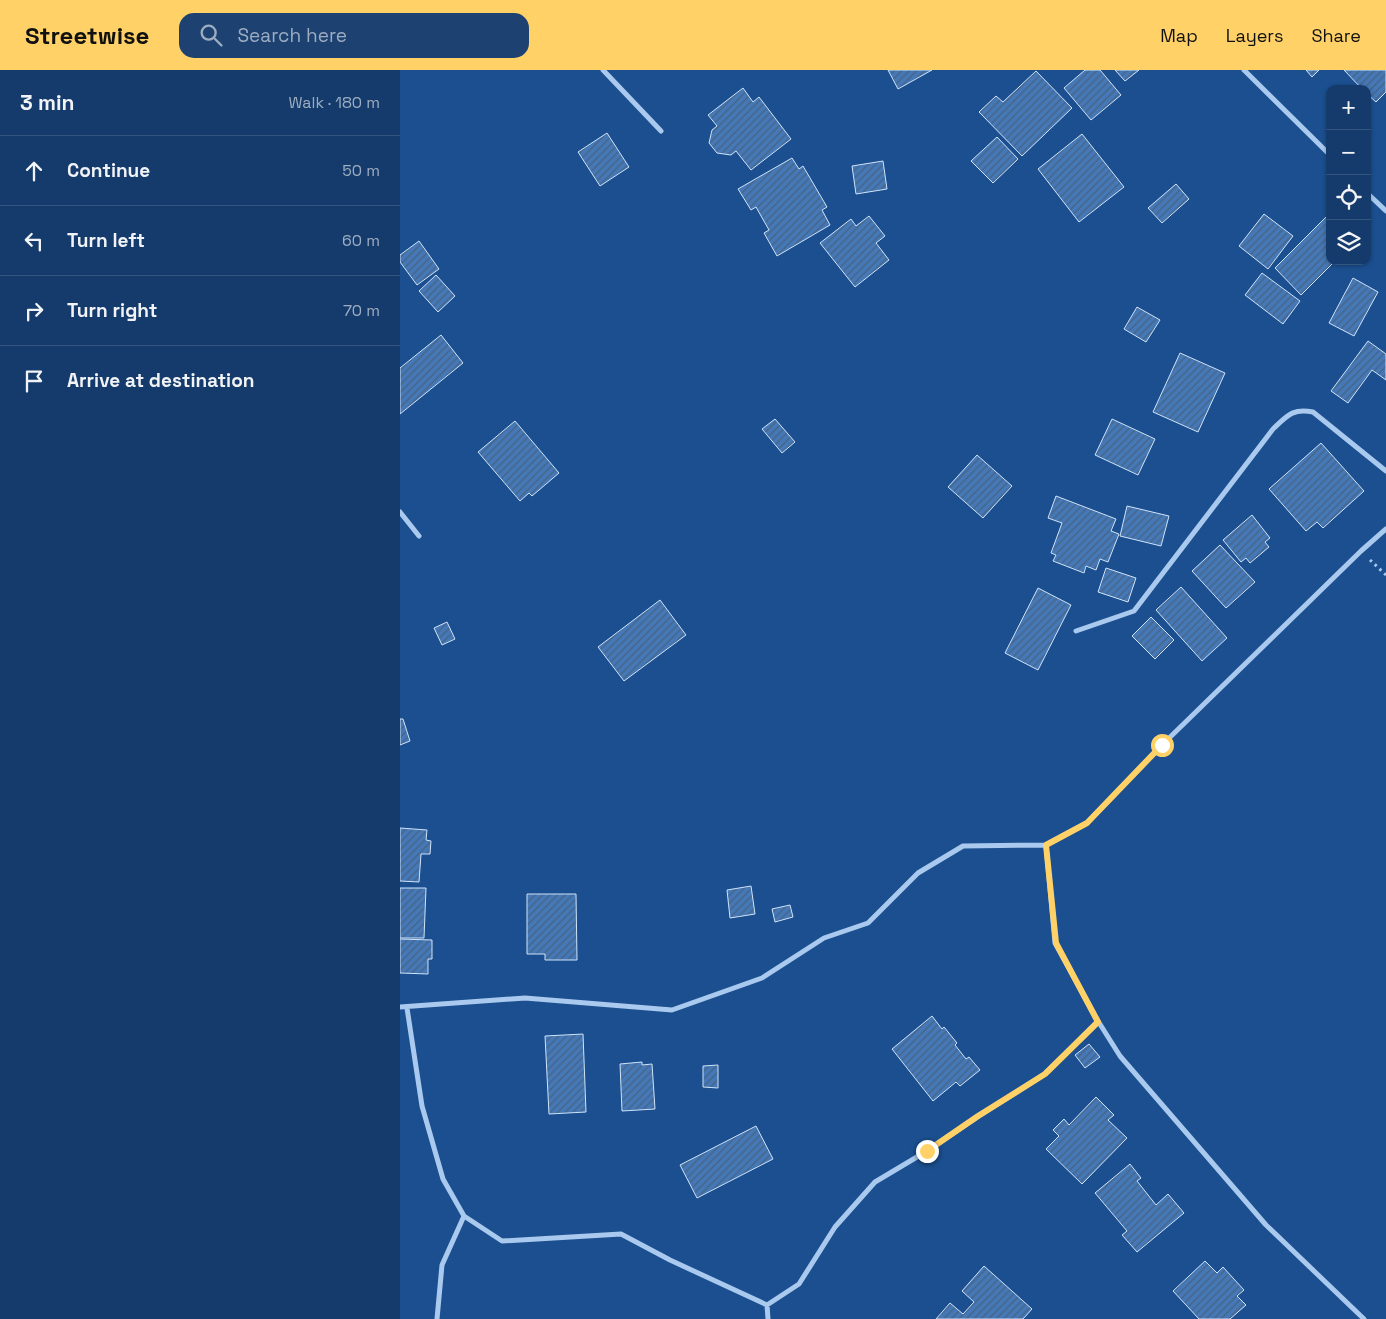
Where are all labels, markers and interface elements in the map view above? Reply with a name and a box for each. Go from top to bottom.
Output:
search box [179,13,529,58]
text: Streetwise [25,20,149,51]
icon: search [197,21,225,49]
text: Search here [237,23,347,48]
text: Map [1160,24,1198,47]
text: Layers [1226,24,1283,47]
text: Share [1311,24,1361,47]
map controls [1326,85,1371,265]
button: + [1326,85,1371,130]
text: 3 min [20,89,75,116]
text: Walk · 180 m [288,92,380,113]
button: − [1326,130,1371,175]
icon: ahead [20,157,48,185]
text: Continue [67,158,150,183]
text: 50 m [342,160,380,181]
button: locate [1326,175,1371,220]
button: layers [1326,220,1371,265]
icon: left [20,227,48,255]
text: Turn left [67,228,145,253]
text: 60 m [342,230,380,251]
icon: right [20,297,48,325]
text: Turn right [67,298,157,323]
text: 70 m [343,300,380,321]
icon: arrive [20,367,48,395]
text: Arrive at destination [67,368,255,393]
route start [1151,734,1174,757]
route end [916,1140,939,1163]

